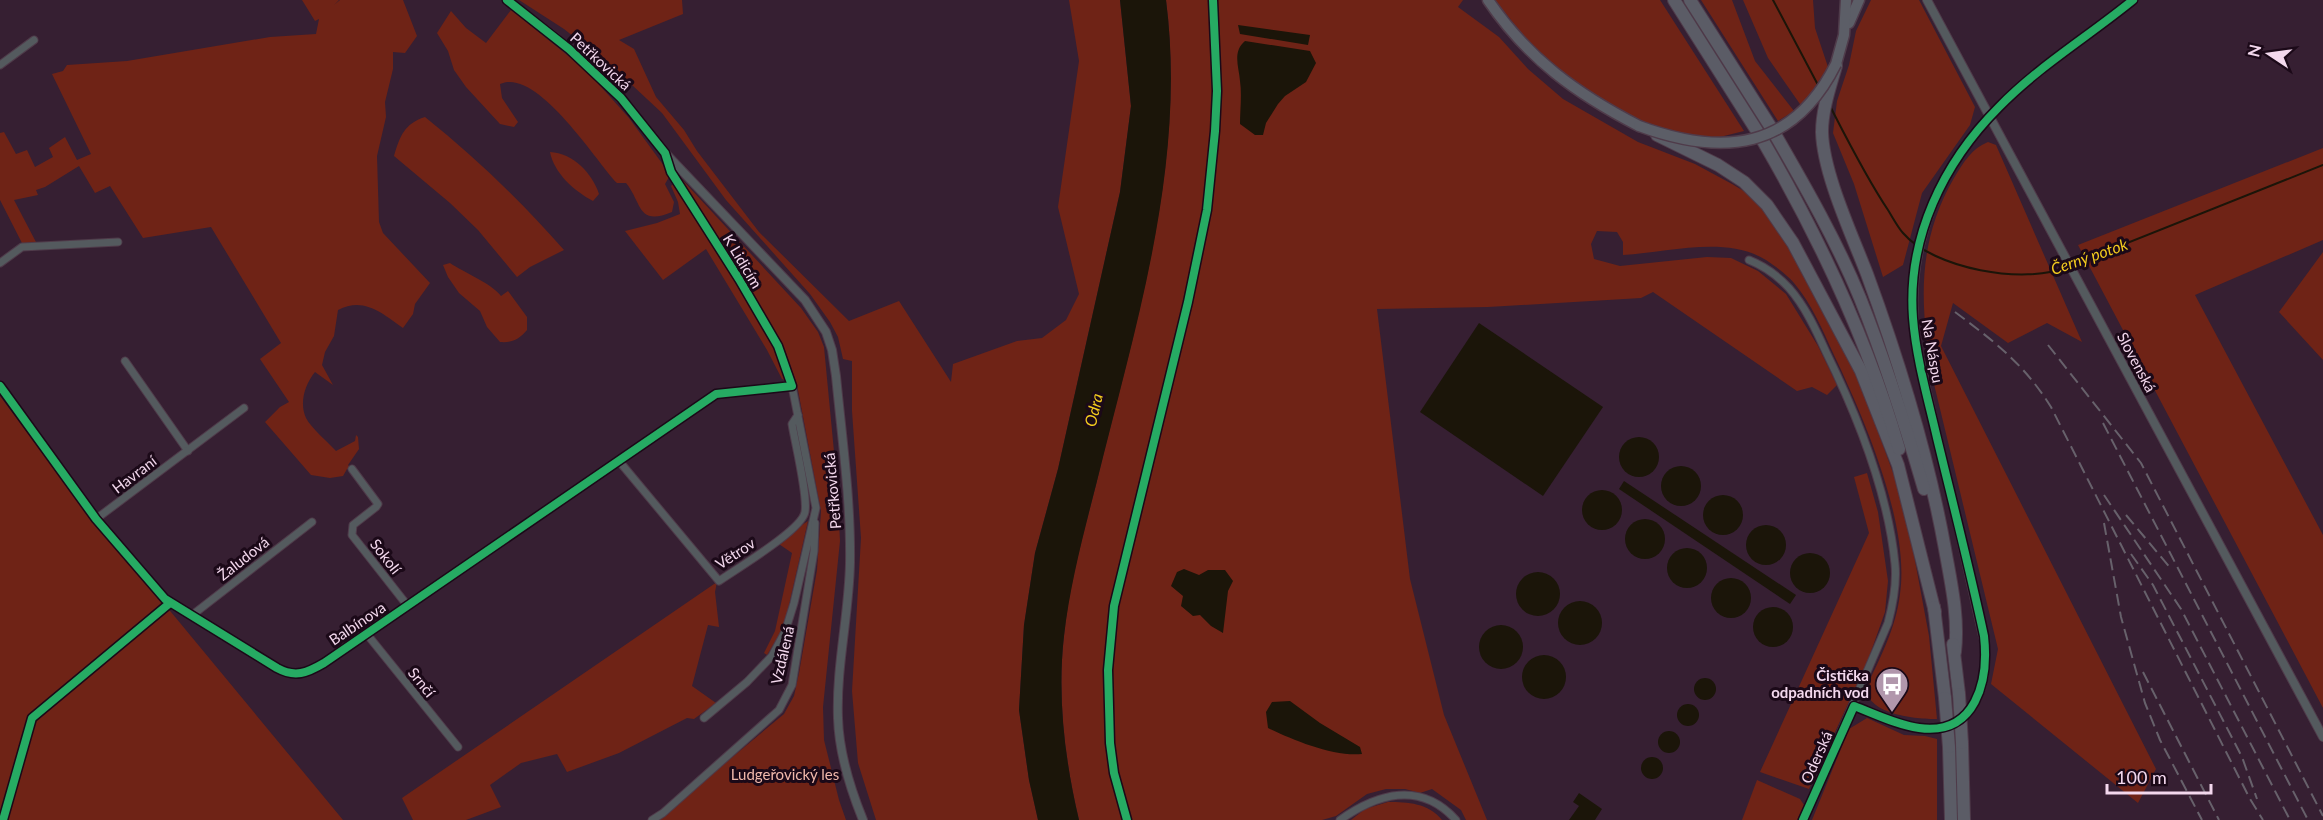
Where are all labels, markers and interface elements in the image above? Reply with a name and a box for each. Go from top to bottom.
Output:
north arrow [2239,24,2299,84]
street label: Petřkovická [567,28,635,94]
text: N [2243,42,2265,59]
street label: K Lidicím [720,231,766,291]
water label: Černý potok [2048,234,2130,278]
street label: Na Náspu [1919,318,1947,384]
street label: Slovenská [2114,329,2160,395]
water label: Odra [1080,392,1106,428]
street label: Havraní [108,451,161,497]
street label: Petřkovická [820,452,844,530]
street label: Žaludová [214,532,272,584]
street label: Větrov [712,533,758,572]
street label: Sokolí [367,535,406,578]
street label: Balbínova [325,598,389,648]
street label: Vzdálená [767,624,797,686]
street label: Srnčí [405,664,440,701]
place label: Čistička odpadních vod [1771,666,1869,701]
bus stop icon: Čistička odpadních vod [1874,666,1910,713]
street label: Oderská [1797,728,1835,786]
scale bar [2107,757,2210,795]
park label: Ludgeřovický les [731,765,839,783]
text: 100 m [2116,766,2167,788]

